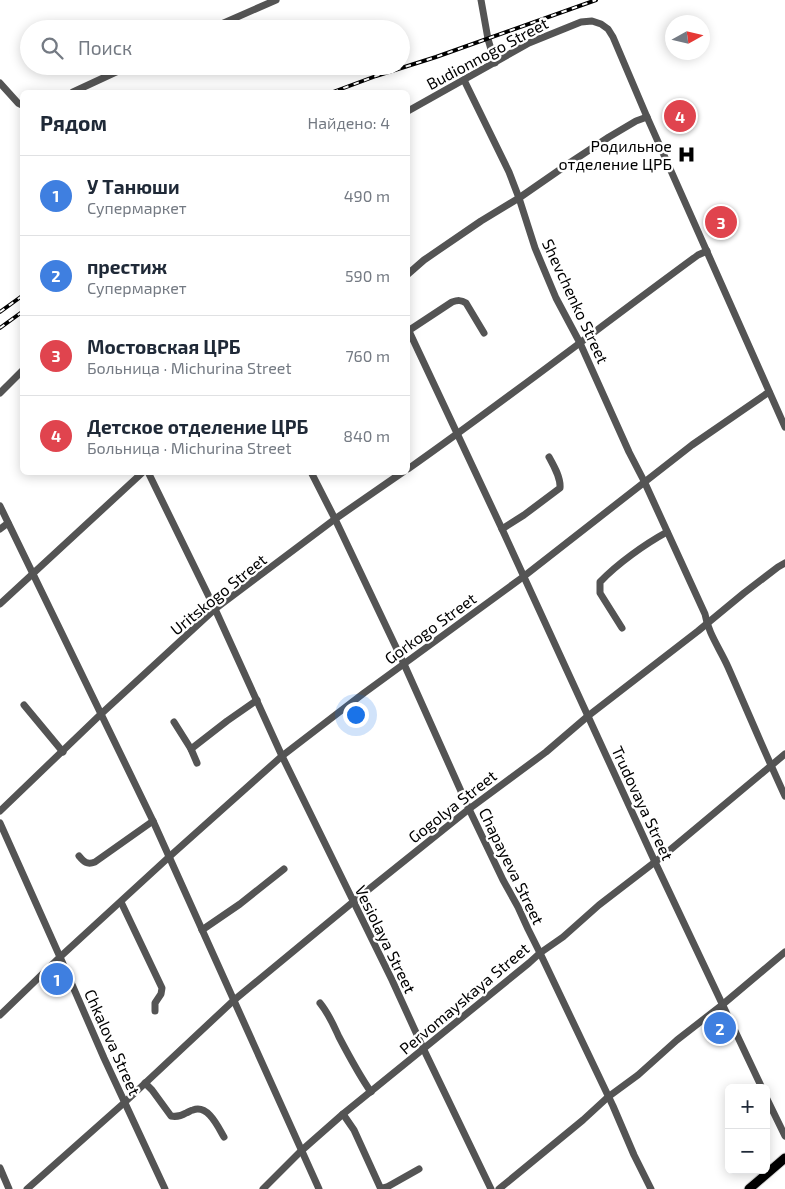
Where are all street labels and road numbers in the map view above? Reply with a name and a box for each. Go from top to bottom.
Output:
street label: Budionnogo Street [423,13,551,93]
street label: Shevchenko Street [539,236,613,366]
street label: Uritskogo Street [166,549,270,639]
street label: Gorkogo Street [381,588,479,668]
street label: Trudovaya Street [608,743,678,863]
street label: Gogolya Street [404,766,500,846]
street label: Chapayeva Street [476,805,548,927]
street label: Vesiolaya Street [352,882,420,996]
street label: Pervomayskaya Street [395,938,533,1058]
street label: Chkalova Street [81,986,145,1098]

